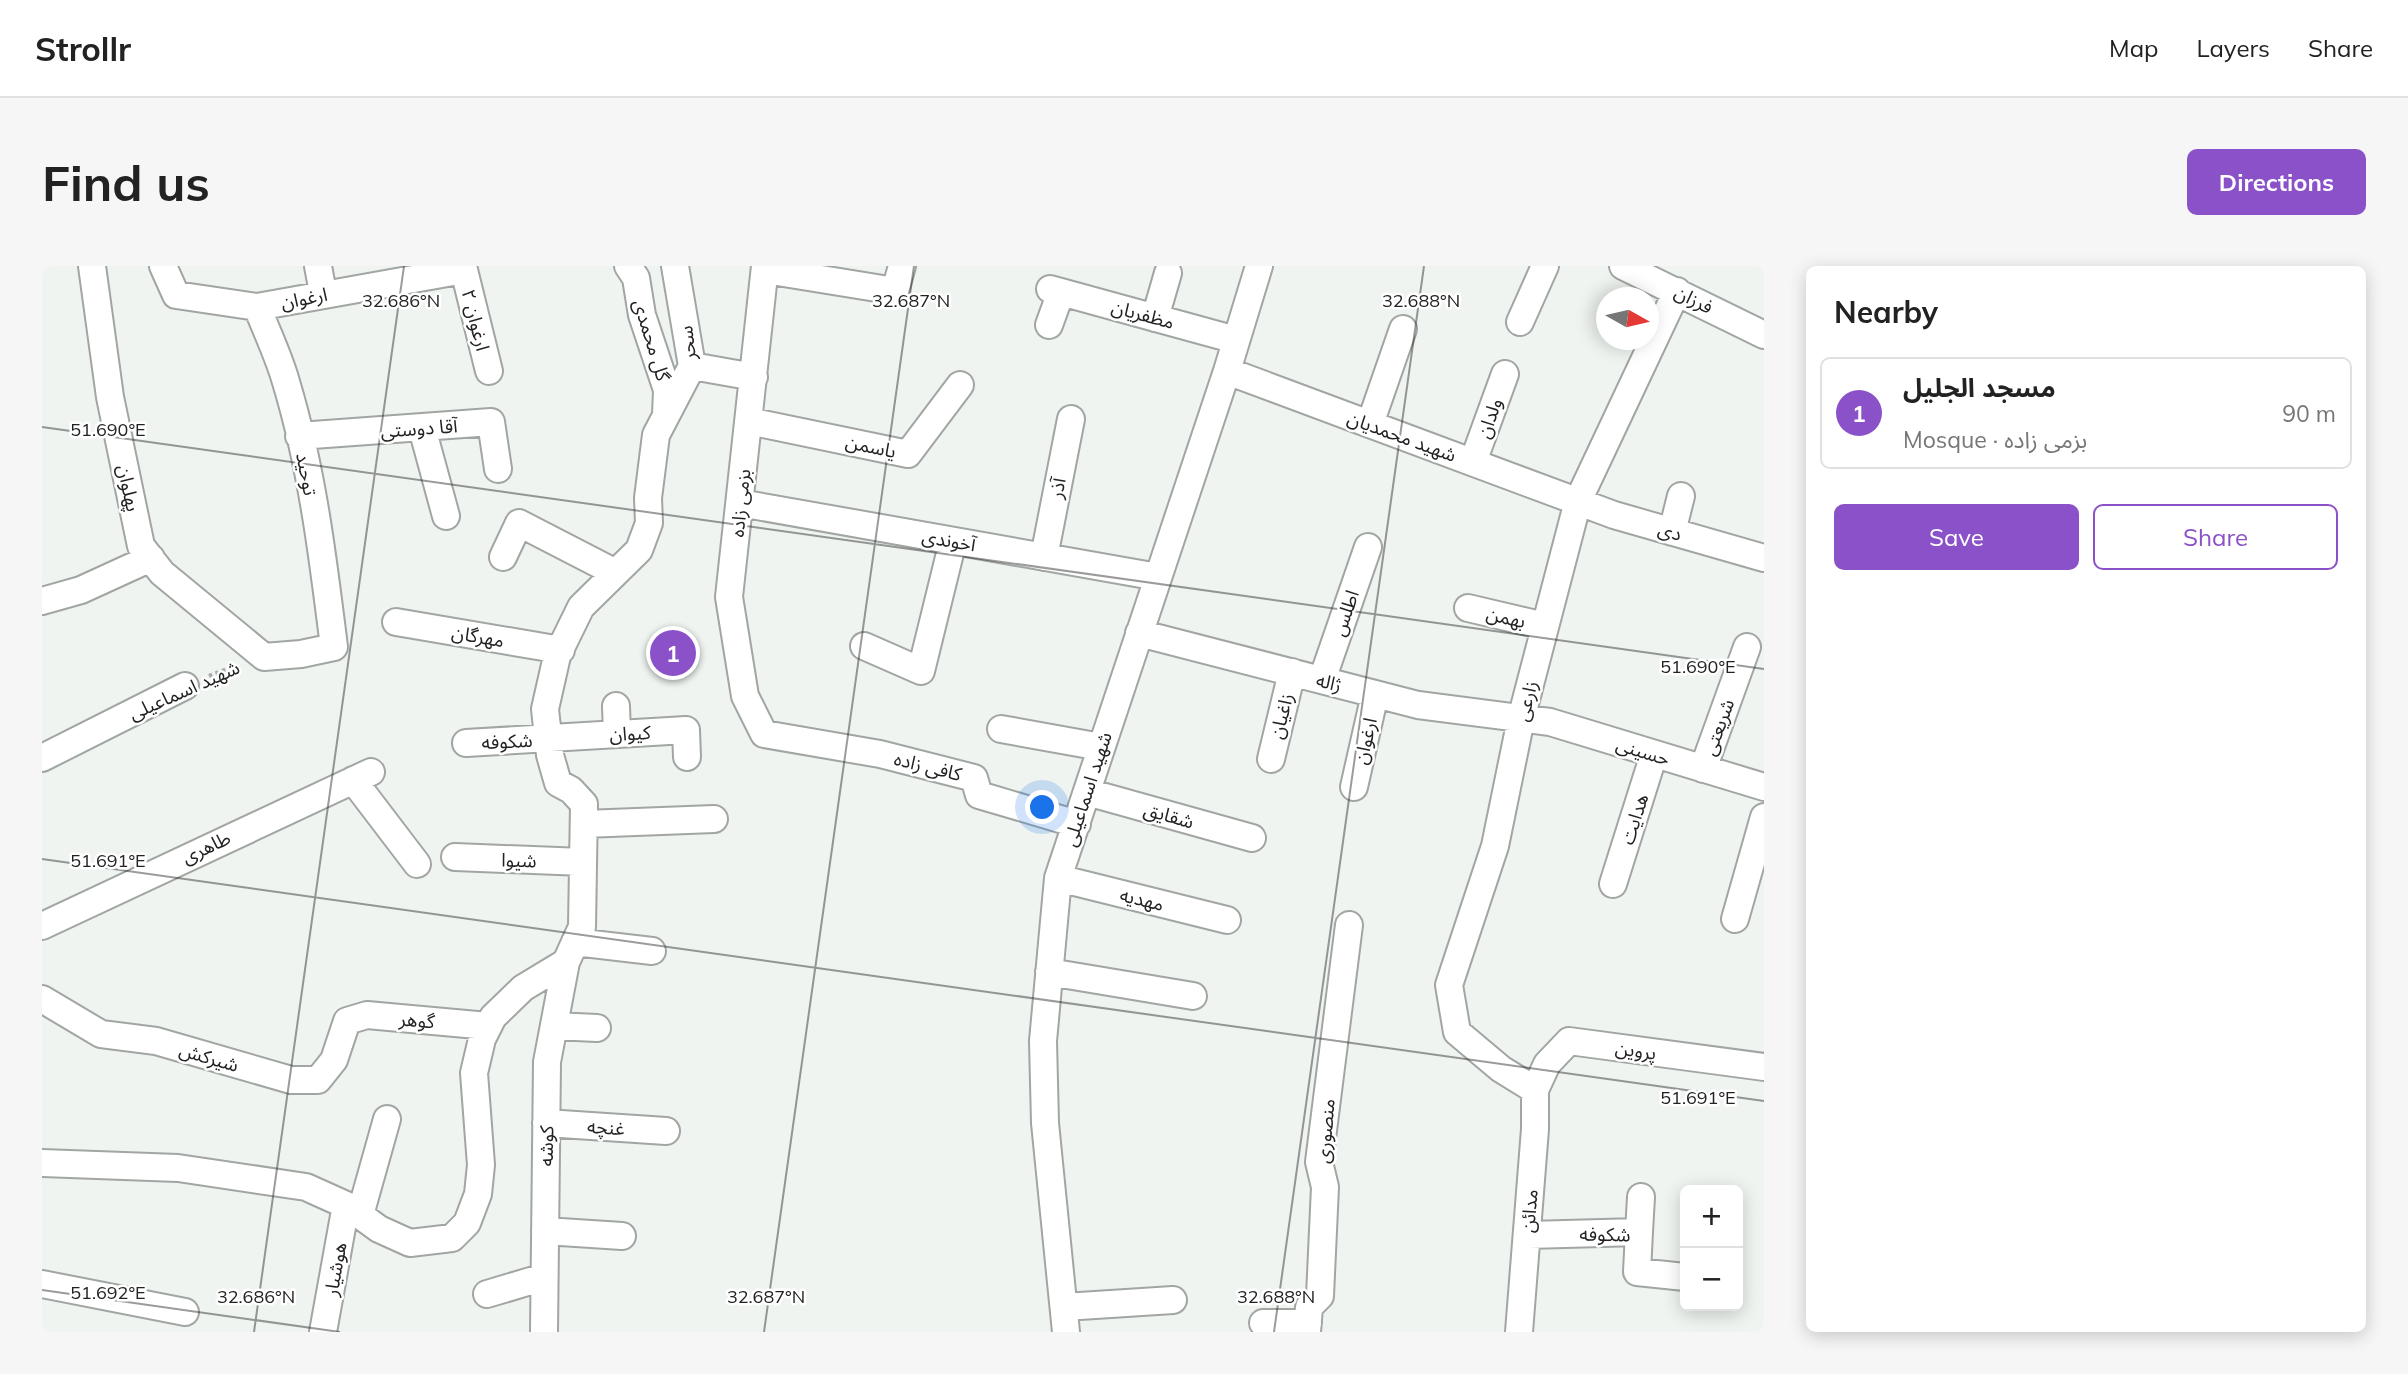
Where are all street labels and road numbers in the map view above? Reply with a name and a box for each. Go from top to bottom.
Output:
street label: فرزان [1671,279,1717,319]
street label: ارغوان [279,282,329,314]
street label: ارغوان ۲ [457,287,495,353]
street label: مظفریان [1109,294,1177,334]
street label: گل محمدی [628,296,676,385]
street label: سحر [673,324,701,363]
street label: ولدان [1471,395,1507,441]
street label: شهید محمدیان [1344,405,1460,467]
street label: آقا دوستی [380,413,460,443]
street label: یاسمن [844,429,898,463]
street label: توحید [291,451,323,497]
street label: پهلوان [111,462,146,514]
street label: بزمی زاده [724,468,756,538]
street label: آذر [1043,474,1071,501]
street label: دی [1655,516,1685,546]
street label: آخوندی [920,523,979,557]
street label: اطلس [1326,587,1364,639]
street label: بهمن [1484,601,1528,633]
street label: مهرگان [450,620,506,652]
street label: شهید اسماعیلی [125,655,243,725]
street label: ژاله [1314,667,1344,697]
street label: زارعی [1509,678,1543,724]
street label: زاغیان [1264,691,1298,741]
street label: شریعتی [1697,695,1739,759]
street label: ارغوان [1348,715,1382,767]
street label: کیوان [609,720,652,746]
street label: شکوفه [481,728,533,754]
street label: شهید اسماعیلی [1057,729,1117,849]
street label: حسینی [1613,731,1673,771]
street label: کافی زاده [892,746,965,786]
street label: هدایت [1615,790,1653,847]
street label: شقایق [1141,796,1197,834]
street label: طاهری [178,825,234,869]
street label: شیوا [501,847,537,873]
street label: مهدیه [1117,882,1167,916]
street label: گوهر [397,1006,437,1034]
street label: پروین [1614,1035,1658,1066]
street label: شیرکش [177,1037,241,1077]
street label: منصوری [1310,1098,1340,1164]
street label: غنچه [586,1114,626,1141]
street label: کوشه [534,1124,558,1167]
street label: مدائن [1515,1188,1543,1234]
street label: شکوفه [1579,1222,1631,1246]
street label: هوشیار [318,1240,352,1299]

